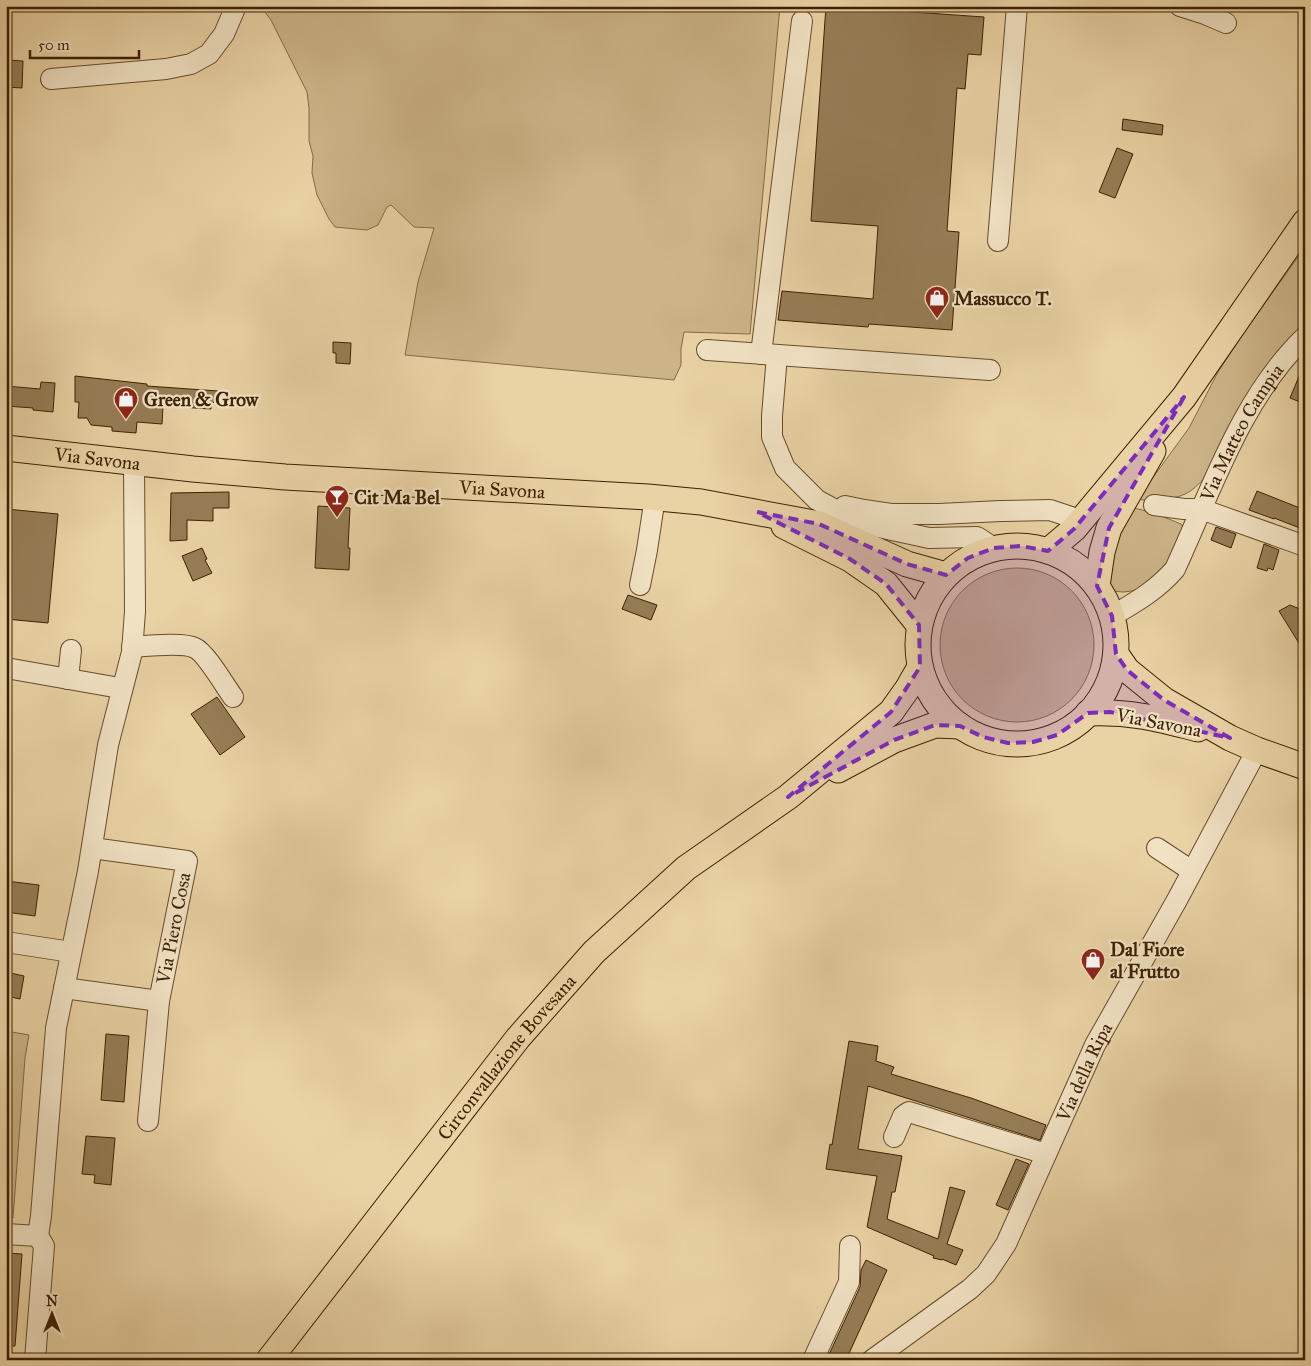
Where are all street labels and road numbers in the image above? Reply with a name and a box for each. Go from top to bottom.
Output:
street label: Via Matteo Campia [1195,359,1289,506]
street label: Via Savona [52,442,143,475]
street label: Via Savona [457,476,547,503]
street label: Via Savona [1113,703,1204,742]
street label: Via Piero Cosa [151,870,196,987]
street label: Circonvallazione Bovesana [433,969,581,1144]
street label: Via della Ripa [1051,1018,1118,1126]

